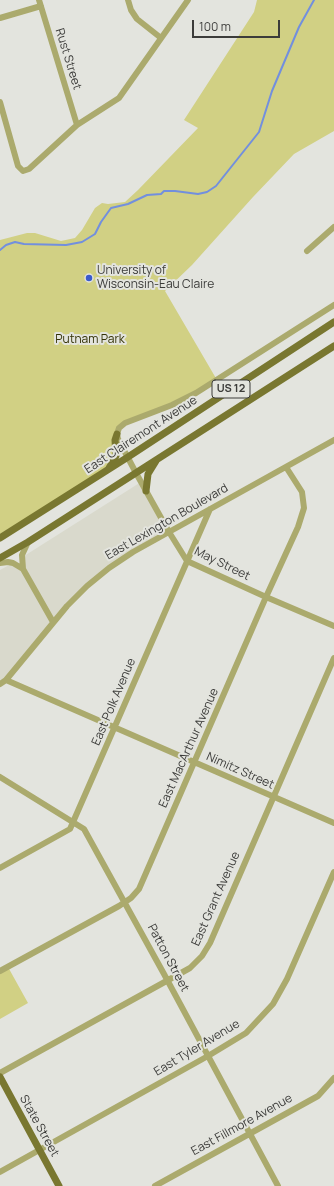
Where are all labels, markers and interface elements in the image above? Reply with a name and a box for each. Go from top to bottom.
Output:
scale bar [194,12,282,38]
text: 100 m [199,18,231,35]
street label: Rust Street [52,27,84,91]
place label: University of Wisconsin-Eau Claire [97,264,214,292]
marker: University of Wisconsin-Eau Claire [84,273,94,283]
park label: Putnam Park [55,333,125,347]
road number: US 12 [212,380,250,398]
street label: East Clairemont Avenue [82,393,200,477]
street label: East Lexington Boulevard [103,481,231,563]
street label: May Street [192,544,252,584]
street label: East Polk Avenue [89,656,139,748]
street label: East MacArthur Avenue [156,686,222,810]
street label: Nimitz Street [204,750,276,792]
street label: East Grant Avenue [189,850,243,948]
street label: Patton Street [144,922,192,994]
street label: East Tyler Avenue [152,1017,242,1079]
street label: East Fillmore Avenue [189,1091,295,1159]
street label: State Street [16,1093,62,1159]

